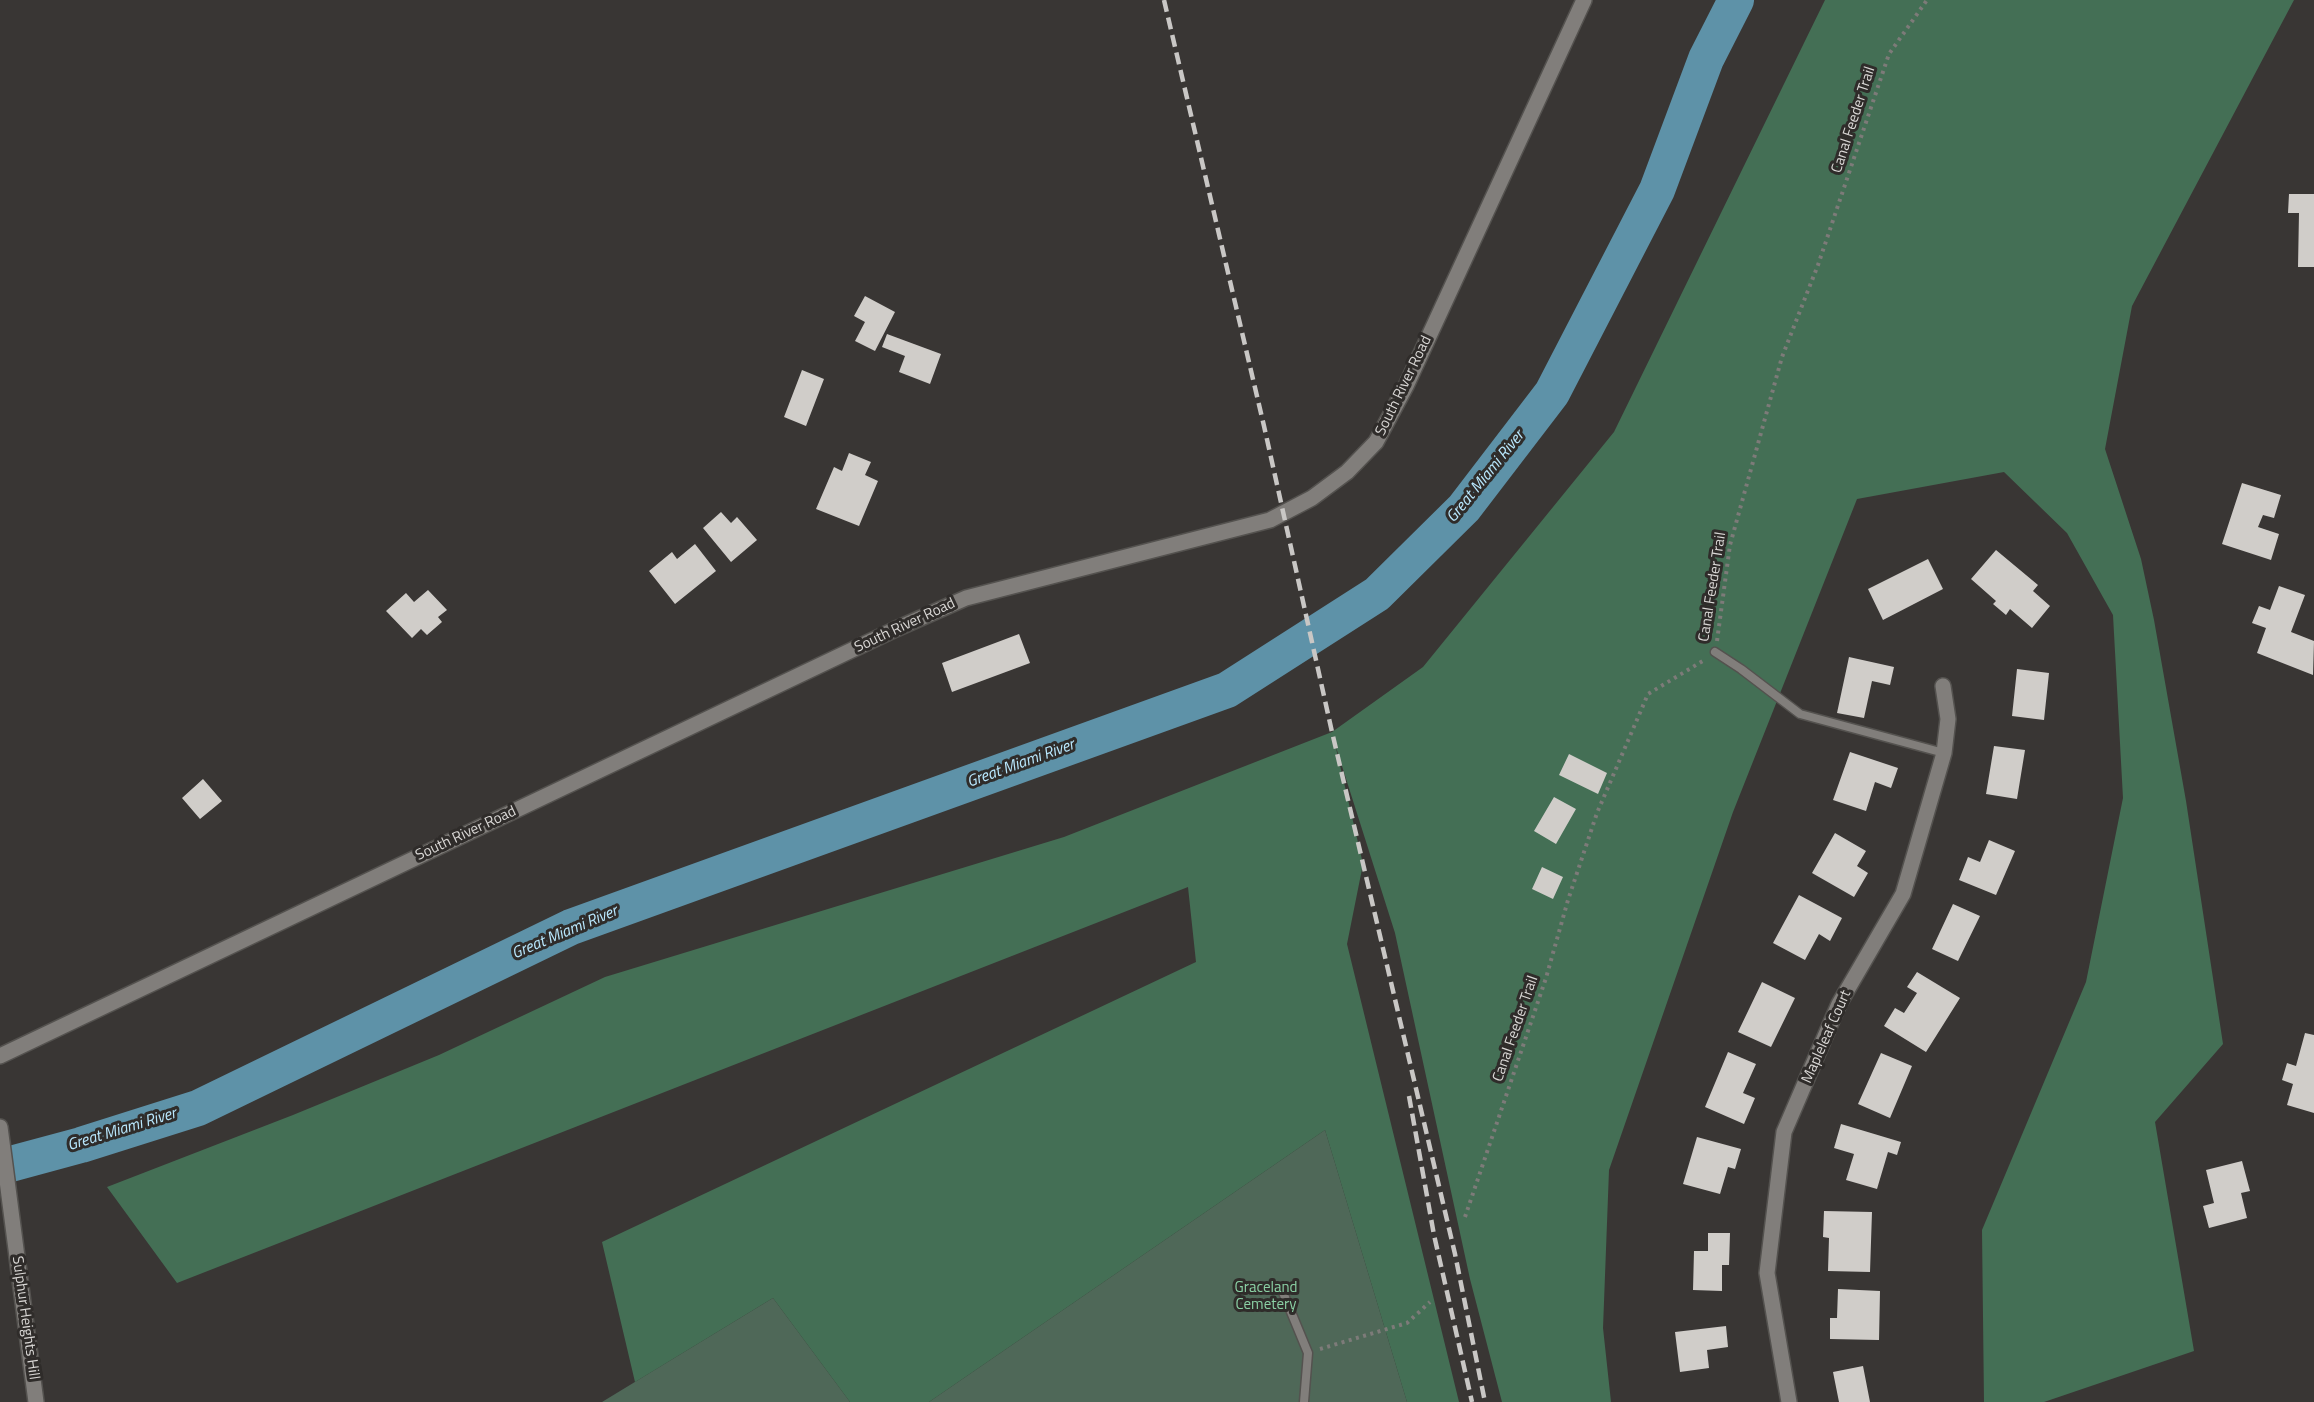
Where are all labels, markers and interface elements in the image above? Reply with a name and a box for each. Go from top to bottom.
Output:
street label: Canal Feeder Trail [1828,65,1880,175]
street label: South River Road [1372,333,1436,439]
water label: Great Miami River [1443,427,1529,527]
street label: Canal Feeder Trail [1695,531,1731,643]
street label: South River Road [852,595,958,657]
water label: Great Miami River [965,736,1077,792]
street label: South River Road [413,803,519,865]
water label: Great Miami River [509,902,621,964]
street label: Canal Feeder Trail [1489,974,1543,1084]
street label: Mapleleaf Court [1798,988,1856,1086]
water label: Great Miami River [65,1104,179,1156]
street label: Sulphur Heights Hill [7,1255,43,1381]
park label: Graceland Cemetery [1235,1279,1297,1314]

